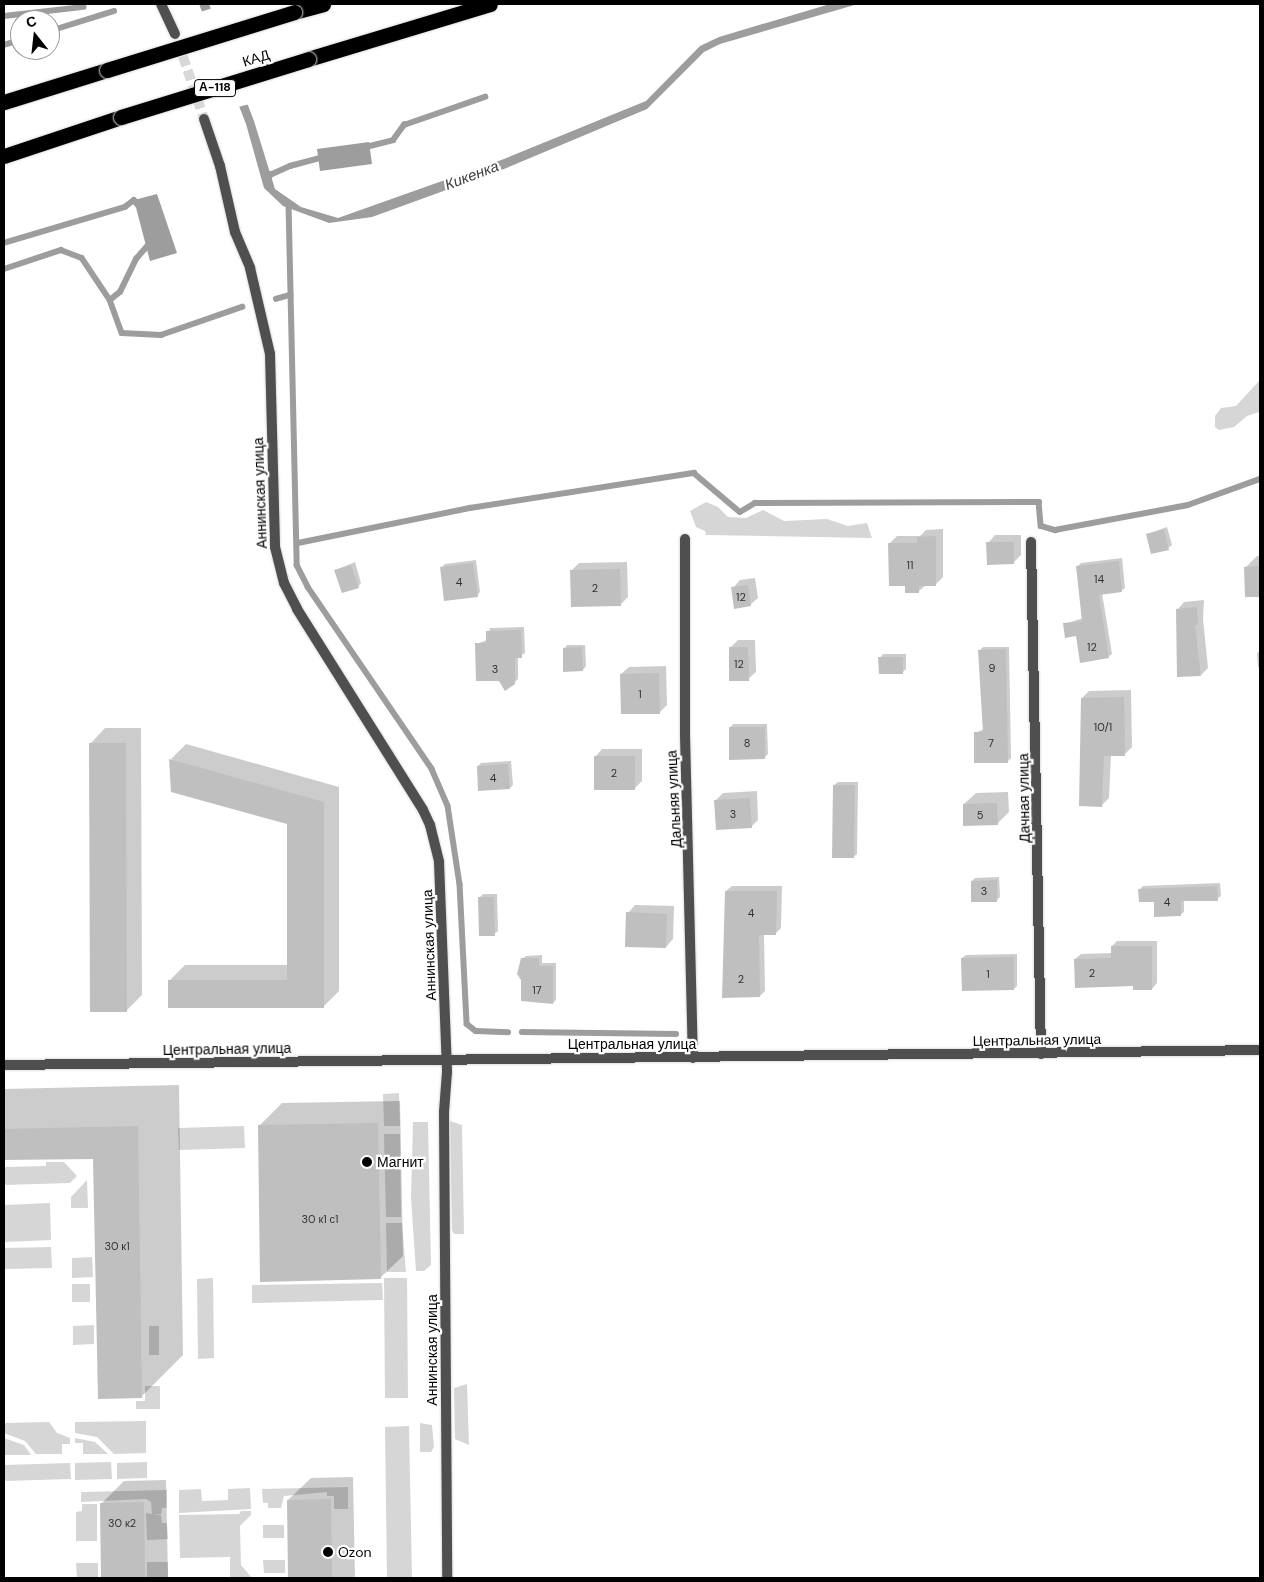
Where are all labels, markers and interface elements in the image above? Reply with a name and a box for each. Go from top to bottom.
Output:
north arrow [10,10,60,60]
text: С [24,11,38,32]
street label: КАД [240,46,272,70]
road number: А-118 [194,78,236,98]
water label: Кикенка [443,158,501,194]
street label: Аннинская улица [250,437,270,549]
house number: 11 [907,558,913,572]
house number: 14 [1094,572,1104,586]
house number: 4 [456,575,462,589]
house number: 2 [592,581,598,595]
house number: 12 [736,590,746,604]
house number: 12 [1087,640,1097,654]
house number: 12 [734,657,744,671]
house number: 9 [989,661,995,675]
house number: 3 [492,662,498,676]
house number: 1 [638,687,642,701]
house number: 10/1 [1094,720,1112,734]
house number: 8 [744,736,750,750]
house number: 7 [988,736,994,750]
street label: Дальняя улица [663,750,685,848]
street label: Дачная улица [1015,753,1033,843]
house number: 2 [611,766,617,780]
house number: 4 [490,771,496,785]
house number: 3 [730,807,736,821]
house number: 5 [977,808,983,822]
house number: 3 [981,884,987,898]
street label: Аннинская улица [419,889,439,1001]
house number: 4 [1164,895,1170,909]
house number: 4 [748,906,754,920]
house number: 2 [1089,966,1095,980]
house number: 1 [986,967,990,981]
house number: 2 [738,972,744,986]
house number: 17 [532,983,542,997]
street label: Центральная улица [973,1030,1101,1050]
street label: Центральная улица [568,1036,696,1052]
street label: Центральная улица [163,1039,291,1059]
place label: Магнит [377,1154,424,1170]
marker: Магнит [361,1156,373,1168]
house number: 30 к1 с1 [301,1212,339,1226]
house number: 30 к1 [104,1239,130,1253]
street label: Аннинская улица [424,1294,440,1406]
house number: 30 к2 [108,1516,136,1530]
place label: Ozon [338,1544,372,1560]
marker: Ozon [322,1546,334,1558]

